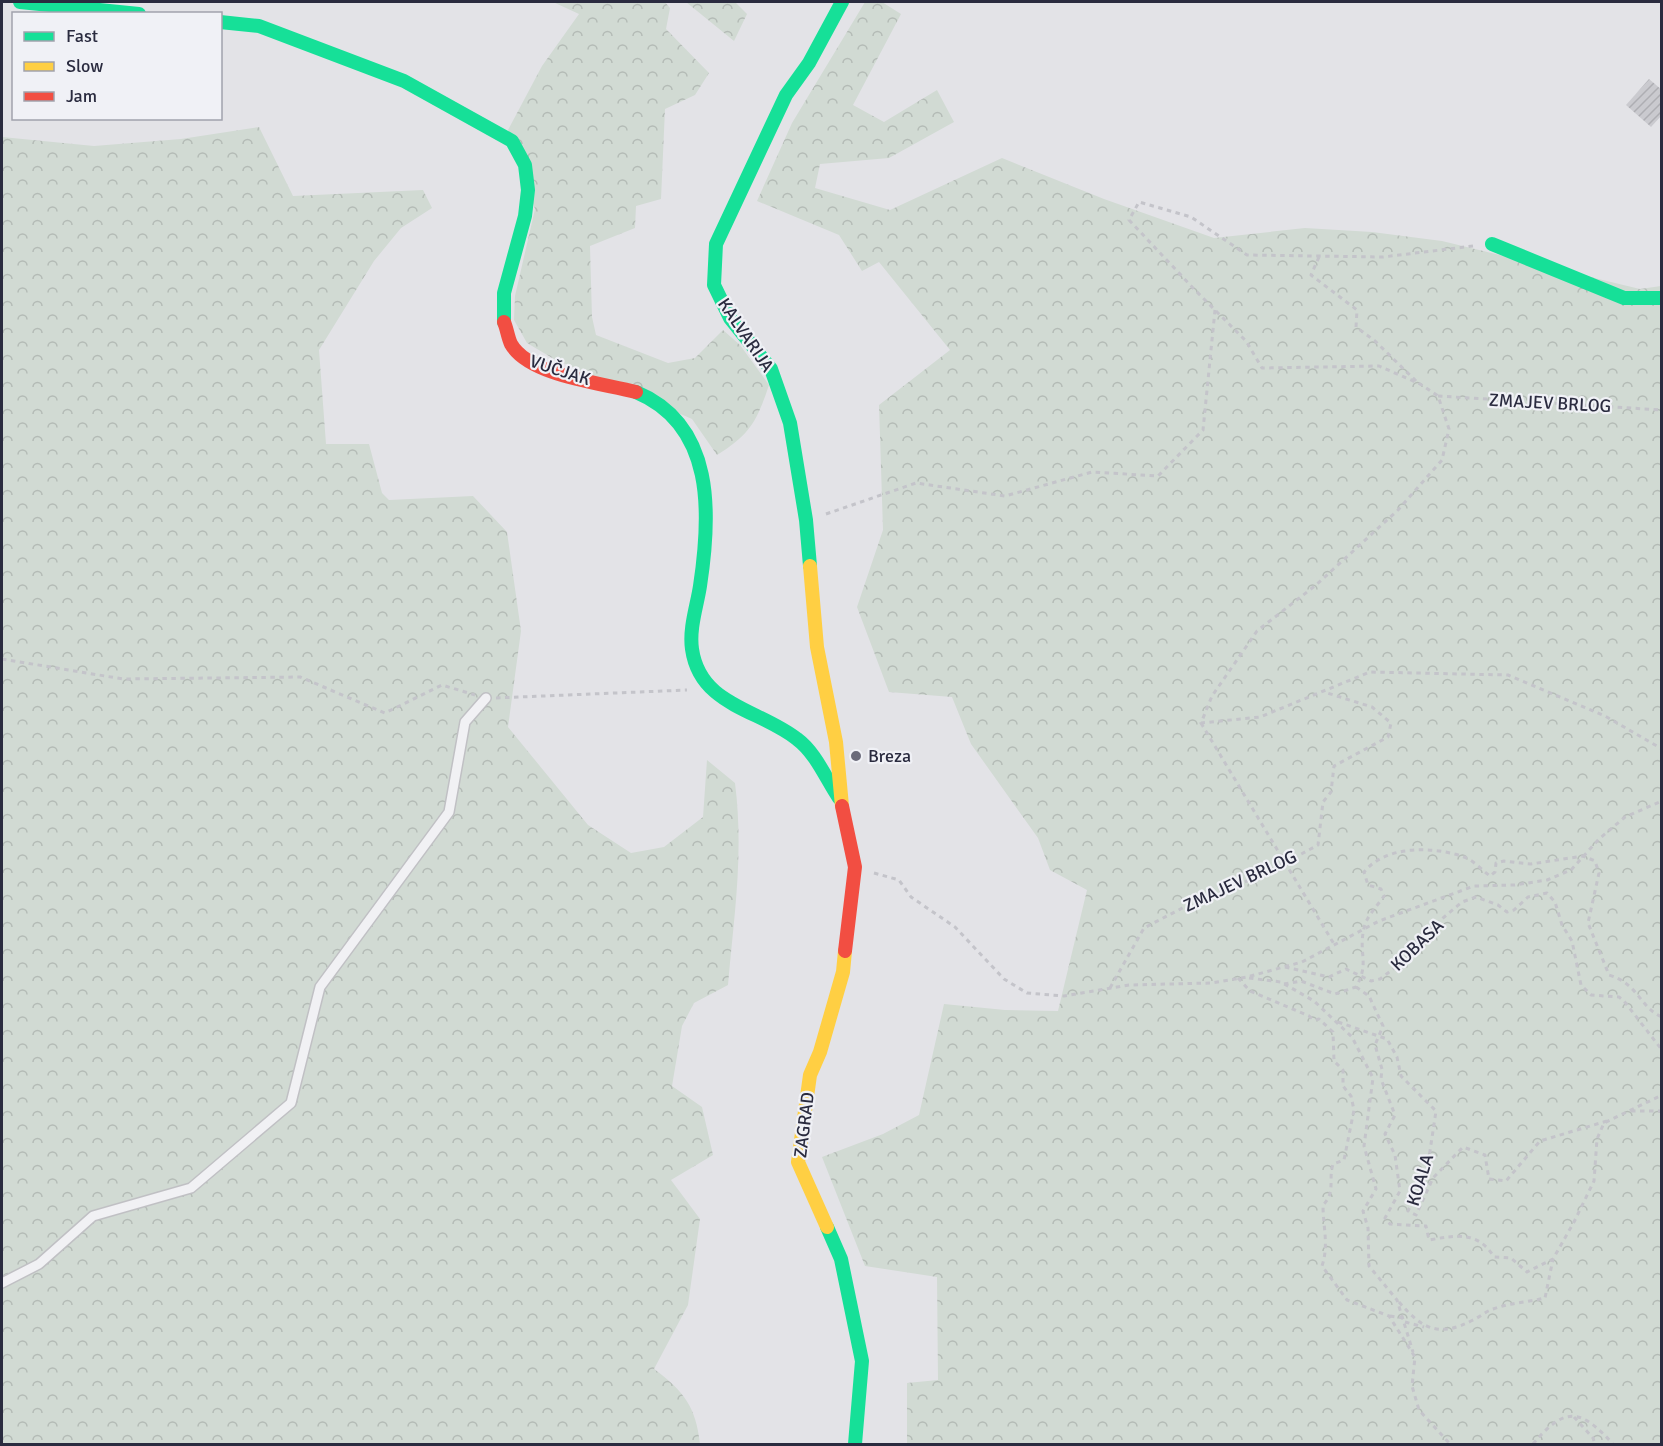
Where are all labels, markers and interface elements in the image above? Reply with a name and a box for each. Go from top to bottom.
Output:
legend [12,12,222,120]
text: Fast [66,25,98,47]
text: Slow [66,55,103,77]
text: Jam [66,85,97,107]
street label: KALVARIJA [713,294,779,376]
street label: VUČJAK [527,350,593,390]
street label: ZMAJEV BRLOG [1488,389,1612,417]
place label: Breza [868,745,911,767]
marker: Breza [849,749,863,763]
street label: ZMAJEV BRLOG [1180,845,1300,917]
street label: KOBASA [1386,914,1448,976]
street label: ZAGRAD [789,1091,819,1159]
street label: KOALA [1402,1151,1438,1209]

